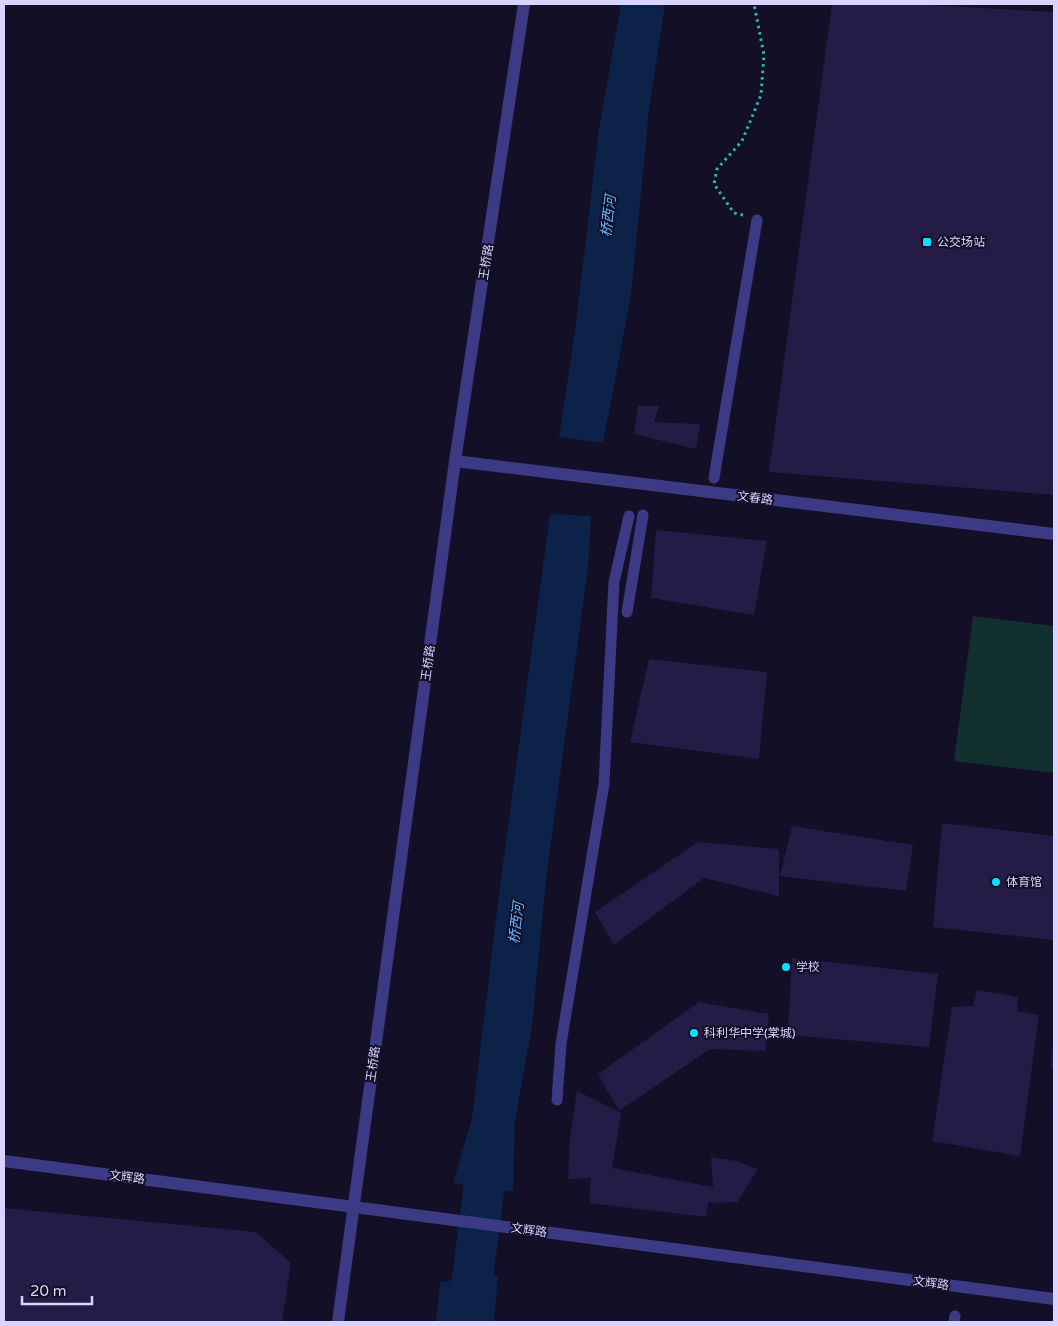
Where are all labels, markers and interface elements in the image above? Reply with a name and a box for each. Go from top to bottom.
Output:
water label: 桥西河 [598,191,620,238]
place label: 公交场站 [937,235,985,249]
marker: 公交场站 [921,236,933,248]
street label: 王桥路 [476,243,496,281]
street label: 文春路 [736,489,774,507]
street label: 王桥路 [419,644,437,682]
place label: 体育馆 [1006,875,1042,889]
marker: 体育馆 [990,876,1002,888]
water label: 桥西河 [506,898,528,945]
place label: 学校 [796,960,820,974]
marker: 学校 [780,961,792,973]
place label: 科利华中学(棠城) [704,1026,796,1040]
marker: 科利华中学(棠城) [688,1027,700,1039]
street label: 王桥路 [364,1045,382,1083]
street label: 文辉路 [108,1168,146,1186]
street label: 文辉路 [510,1221,548,1239]
scale bar [22,1274,92,1306]
street label: 文辉路 [912,1274,950,1292]
text: 20 m [30,1282,67,1300]

